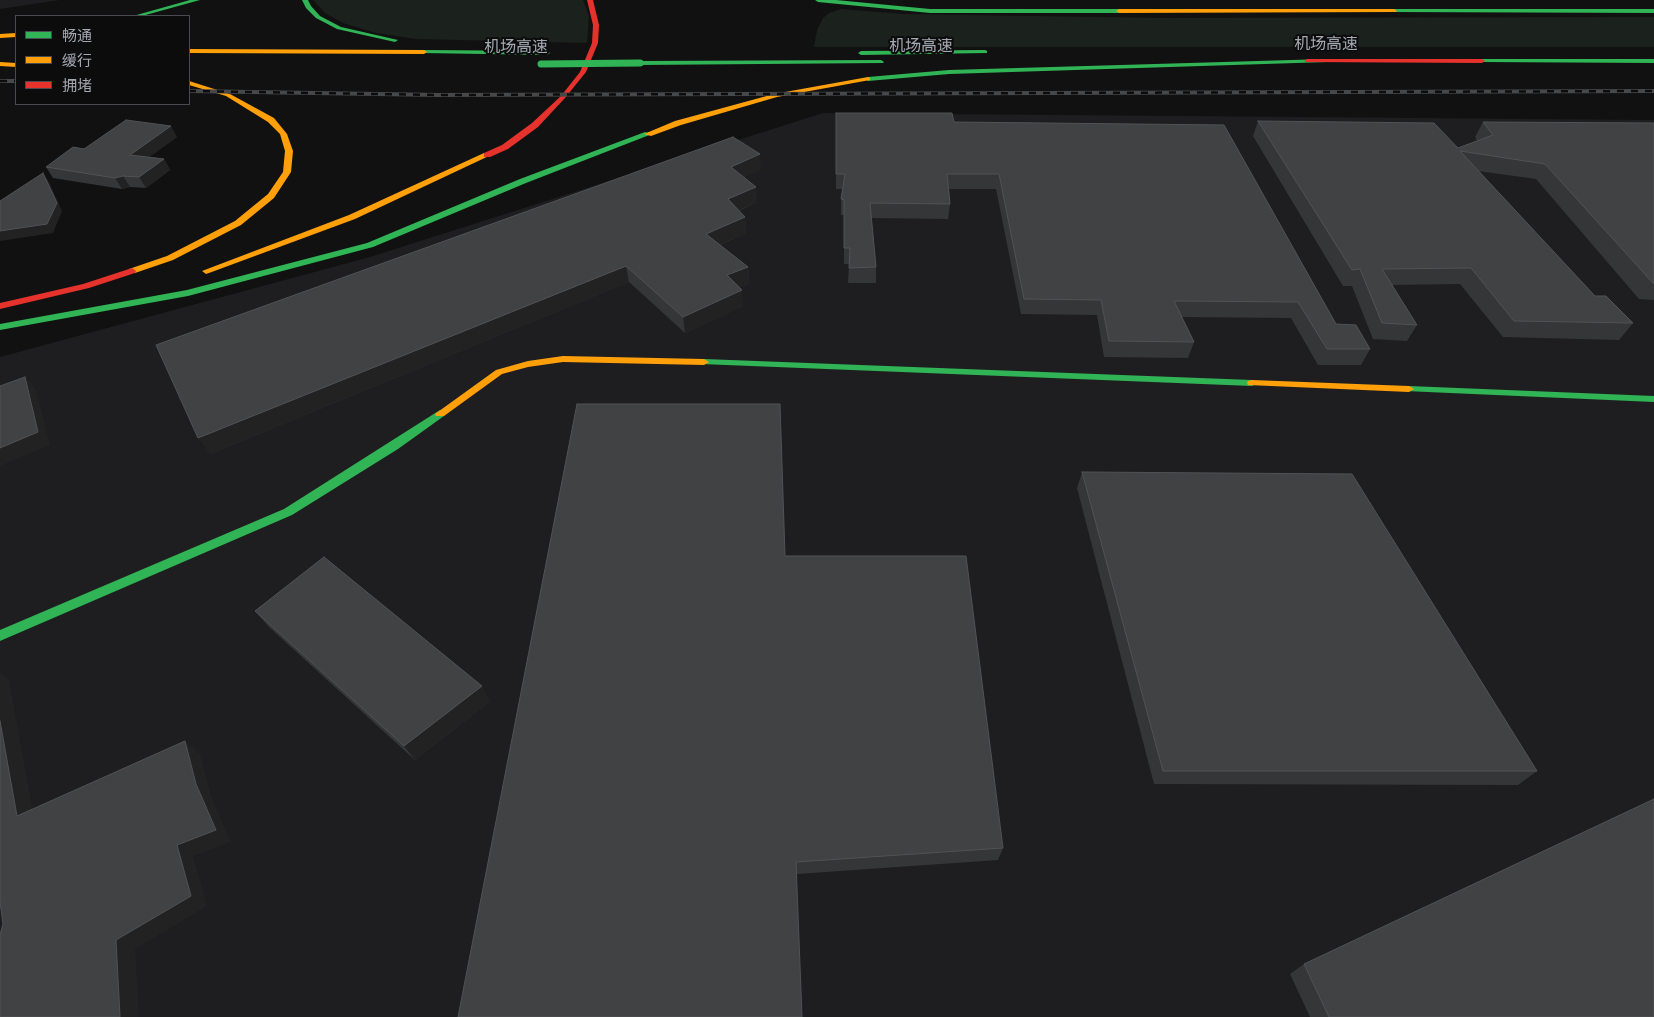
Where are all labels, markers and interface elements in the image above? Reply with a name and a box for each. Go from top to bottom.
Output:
legend [15,15,190,105]
text: 畅通 [62,27,92,45]
street label: 机场高速 [1294,34,1358,54]
street label: 机场高速 [889,36,953,56]
street label: 机场高速 [484,37,548,57]
text: 缓行 [62,52,92,70]
text: 拥堵 [62,77,92,95]

